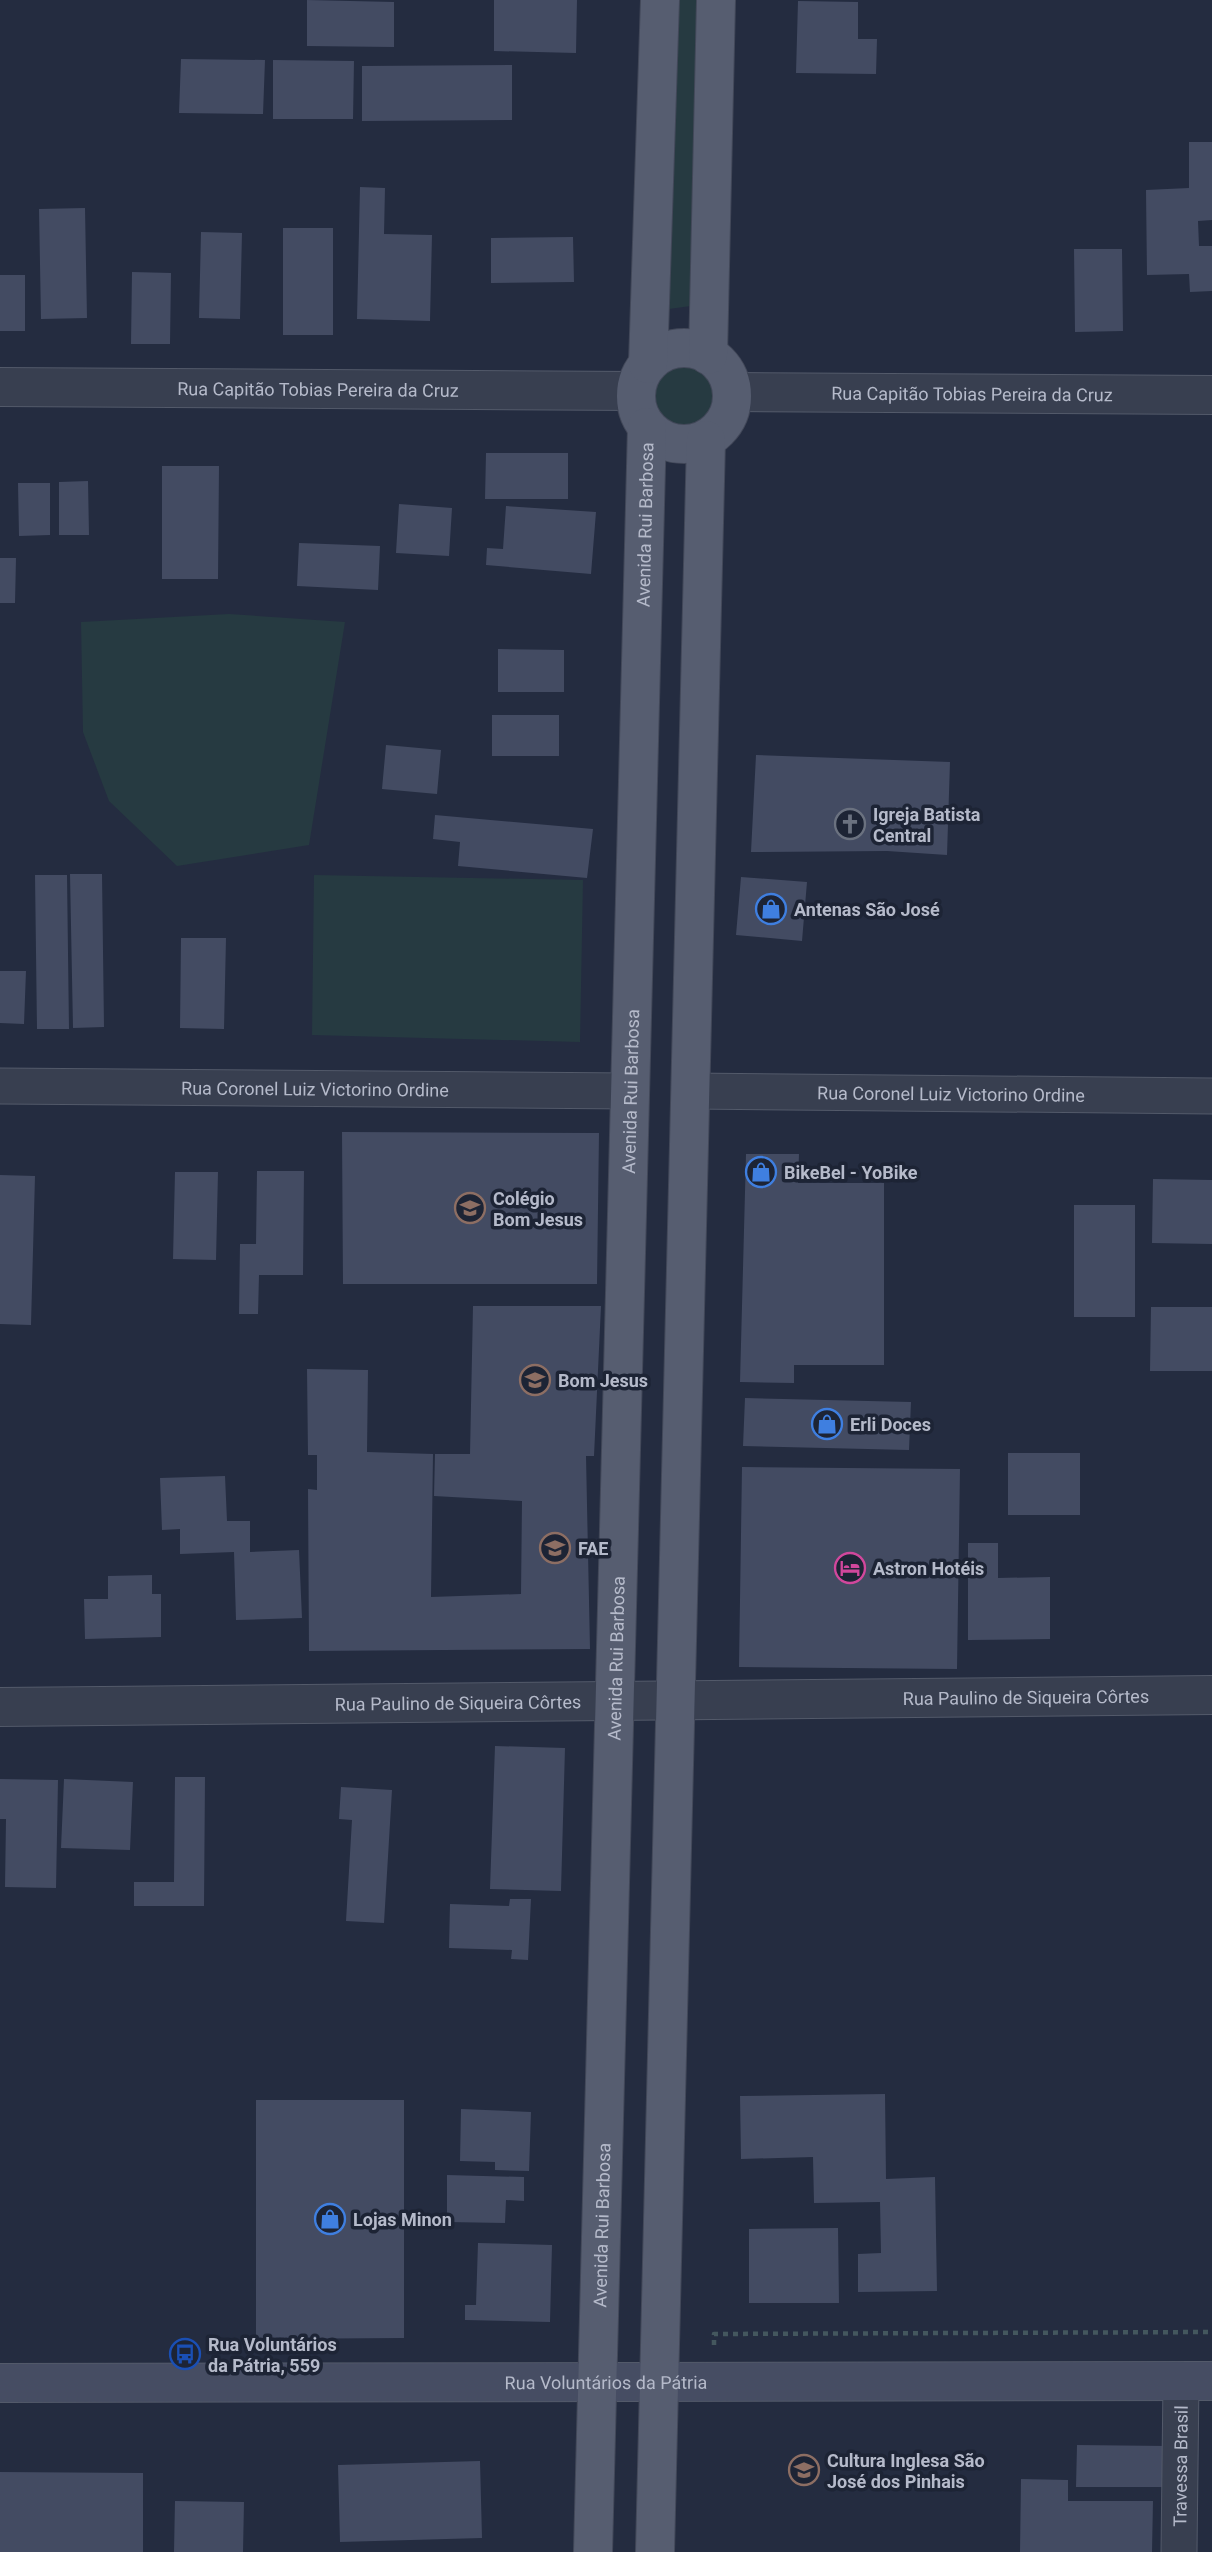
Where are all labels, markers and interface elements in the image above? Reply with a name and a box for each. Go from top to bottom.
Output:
street label: Rua Capitão Tobias Pereira da Cruz [177,378,459,400]
street label: Rua Capitão Tobias Pereira da Cruz [831,382,1113,405]
street label: Avenida Rui Barbosa [632,442,657,607]
place label: Igreja Batista Central [873,804,981,846]
church icon: Igreja Batista Central [833,807,867,841]
shop icon: Antenas São José [754,892,788,926]
place label: Antenas São José [794,899,940,920]
street label: Avenida Rui Barbosa [618,1009,643,1174]
street label: Rua Coronel Luiz Victorino Ordine [181,1077,449,1100]
street label: Rua Coronel Luiz Victorino Ordine [817,1082,1085,1105]
shop icon: BikeBel - YoBike [744,1155,778,1189]
place label: BikeBel - YoBike [784,1162,918,1183]
place label: Colégio Bom Jesus [493,1188,583,1230]
school or university icon: Colégio Bom Jesus [453,1191,487,1225]
school or university icon: Bom Jesus [518,1363,552,1397]
place label: Bom Jesus [558,1370,648,1391]
shop icon: Erli Doces [810,1407,844,1441]
place label: Erli Doces [850,1414,931,1435]
school or university icon: FAE [538,1531,572,1565]
place label: FAE [578,1538,608,1559]
hotel icon: Astron Hotéis [833,1551,867,1585]
place label: Astron Hotéis [873,1558,984,1579]
street label: Avenida Rui Barbosa [603,1576,628,1741]
street label: Rua Paulino de Siqueira Côrtes [903,1685,1149,1709]
street label: Rua Paulino de Siqueira Côrtes [335,1691,581,1714]
street label: Avenida Rui Barbosa [589,2143,614,2308]
shop icon: Lojas Minon [313,2202,347,2236]
place label: Lojas Minon [353,2209,452,2230]
place label: Rua Voluntários da Pátria, 559 [208,2334,337,2376]
bus stop icon: Rua Voluntários da Pátria, 559 [168,2337,202,2371]
street label: Rua Voluntários da Pátria [505,2371,707,2393]
street label: Travessa Brasil [1169,2405,1191,2527]
place label: Cultura Inglesa São José dos Pinhais [827,2450,985,2492]
school or university icon: Cultura Inglesa São José dos Pinhais [787,2453,821,2487]

